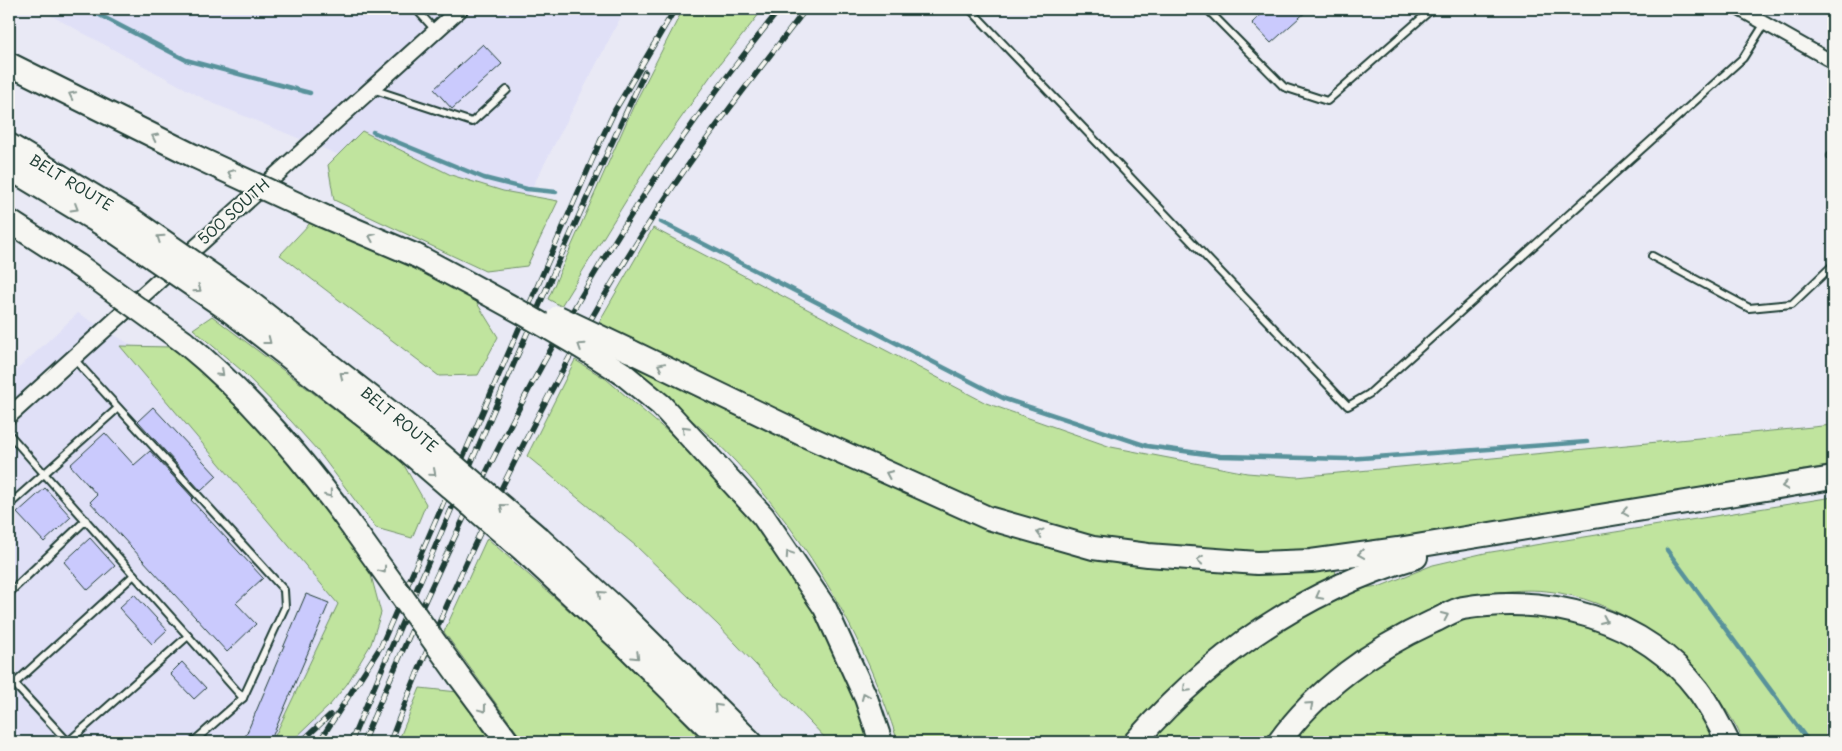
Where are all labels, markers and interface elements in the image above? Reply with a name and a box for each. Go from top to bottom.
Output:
one-way arrow [68,91,77,101]
one-way arrow [151,132,160,143]
street label: BELT ROUTE [25,148,118,216]
one-way arrow [227,169,236,180]
street label: 500 SOUTH [192,172,274,249]
one-way arrow [70,202,79,211]
one-way arrow [368,232,377,243]
one-way arrow [156,235,165,244]
one-way arrow [192,283,202,292]
one-way arrow [262,336,271,344]
one-way arrow [578,343,587,352]
one-way arrow [658,362,667,372]
one-way arrow [215,367,224,376]
one-way arrow [340,371,349,380]
street label: BELT ROUTE [356,380,444,457]
one-way arrow [682,426,691,435]
one-way arrow [427,467,436,476]
one-way arrow [885,469,894,480]
one-way arrow [1781,480,1789,491]
one-way arrow [323,489,332,498]
one-way arrow [500,504,509,513]
one-way arrow [1620,506,1629,516]
one-way arrow [1036,528,1045,538]
one-way arrow [1357,548,1365,559]
one-way arrow [785,550,795,559]
one-way arrow [1195,555,1203,566]
one-way arrow [377,564,386,574]
one-way arrow [1315,590,1324,600]
one-way arrow [597,591,606,600]
one-way arrow [1440,612,1449,622]
one-way arrow [1599,614,1608,624]
one-way arrow [630,650,639,659]
one-way arrow [1183,683,1192,692]
one-way arrow [861,692,871,701]
one-way arrow [1305,702,1314,711]
one-way arrow [478,703,486,712]
one-way arrow [714,704,723,713]

